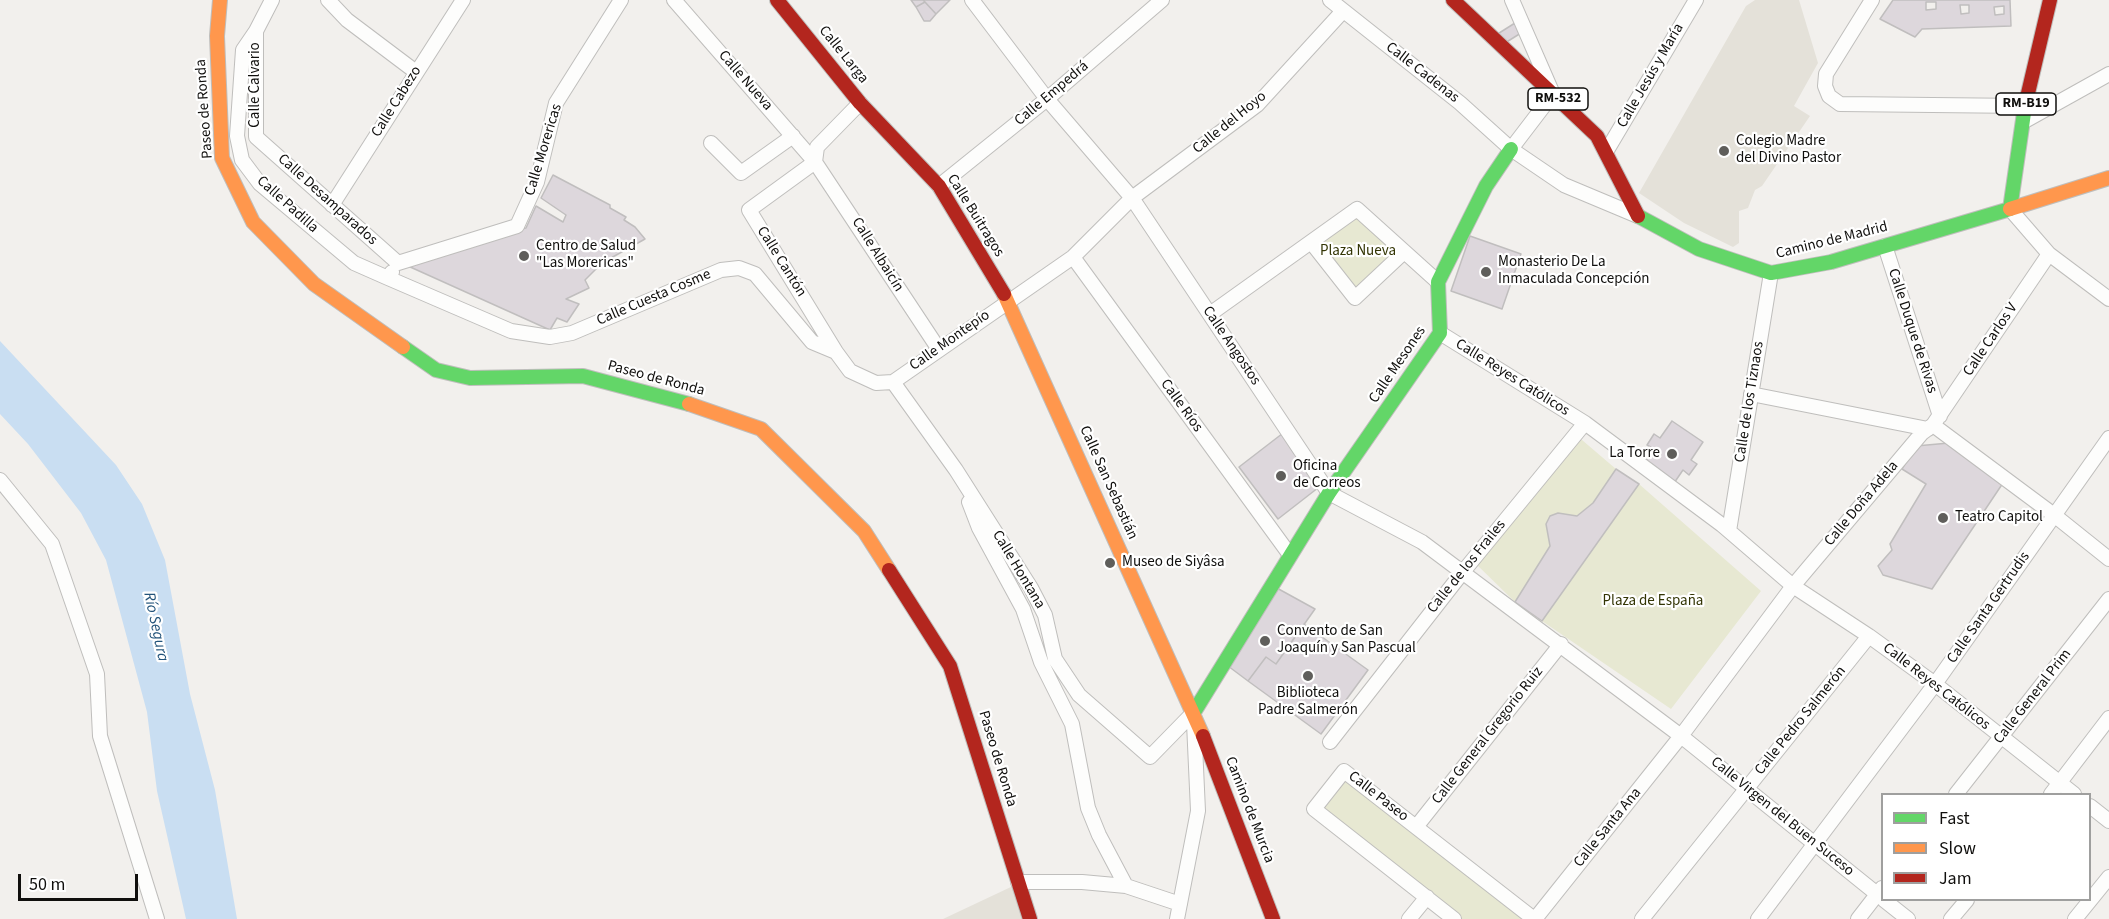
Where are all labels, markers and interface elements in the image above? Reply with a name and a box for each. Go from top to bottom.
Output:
street label: Calle Jesús y María [1614,21,1688,131]
street label: Calle Larga [814,23,872,87]
street label: Calle Cadenas [1382,39,1462,107]
street label: Calle Calvario [247,42,265,128]
street label: Calle Nueva [714,47,776,115]
street label: Calle Empedrá [1011,58,1093,130]
street label: Paseo de Ronda [193,59,217,159]
street label: Calle Cabezo [368,63,426,141]
street label: Calle del Hoyo [1189,88,1271,158]
road number: RM-532 [1528,88,1588,110]
road number: RM-B19 [1996,93,2056,115]
street label: Calle Morericas [521,102,567,198]
place label: Colegio Madre del Divino Pastor [1736,133,1841,168]
marker: Colegio Madre del Divino Pastor [1717,144,1731,158]
street label: Calle Desamparados [273,151,381,249]
street label: Calle Buitragos [942,171,1008,261]
street label: Calle Padilla [252,173,322,237]
street label: Calle Albaicín [847,215,907,295]
street label: Camino de Madrid [1774,218,1890,264]
street label: Calle Cantón [752,223,810,301]
place label: Centro de Salud "Las Morericas" [536,238,636,273]
park label: Plaza Nueva [1320,243,1396,261]
marker: Centro de Salud "Las Morericas" [517,249,531,263]
place label: Monasterio De La Inmaculada Concepción [1498,254,1649,289]
marker: Monasterio De La Inmaculada Concepción [1479,265,1493,279]
street label: Calle Cuesta Cosme [594,266,714,330]
street label: Calle Duque de Rivas [1883,266,1941,396]
street label: Calle Carlos V [1960,300,2022,380]
street label: Calle Angostos [1198,303,1264,389]
street label: Calle Montepío [906,307,994,375]
street label: Calle Mesones [1366,323,1430,407]
street label: Calle Reyes Católicos [1452,336,1572,420]
street label: Calle de los Tiznaos [1732,340,1768,464]
street label: Paseo de Ronda [606,357,706,401]
street label: Calle Ríos [1156,376,1206,436]
street label: Calle San Sebastián [1075,423,1141,543]
place label: La Torre [1609,445,1660,463]
marker: La Torre [1665,447,1679,461]
place label: Oficina de Correos [1293,458,1361,493]
street label: Calle Doña Adela [1821,458,1903,550]
marker: Oficina de Correos [1274,469,1288,483]
place label: Teatro Capitol [1955,509,2043,527]
marker: Teatro Capitol [1936,511,1950,525]
street label: Calle de los Frailes [1424,517,1510,617]
street label: Calle Hontana [988,527,1048,613]
street label: Calle Santa Gertrudis [1944,549,2034,667]
place label: Museo de Siyâsa [1122,554,1224,572]
marker: Museo de Siyâsa [1103,556,1117,570]
water label: Río Segura [138,590,172,664]
park label: Plaza de España [1603,593,1703,611]
place label: Convento de San Joaquín y San Pascual [1277,623,1416,658]
marker: Convento de San Joaquín y San Pascual [1258,634,1272,648]
street label: Calle Reyes Católicos [1879,640,1993,734]
street label: Calle General Prim [1990,646,2076,748]
street label: Calle Pedro Salmerón [1752,663,1850,779]
street label: Calle General Gregorio Ruiz [1429,664,1547,808]
marker: Biblioteca Padre Salmerón [1301,669,1315,683]
place label: Biblioteca Padre Salmerón [1258,685,1358,720]
street label: Paseo de Ronda [974,709,1020,809]
street label: Camino de Murcia [1220,754,1278,866]
street label: Calle Virgen del Buen Suceso [1707,754,1857,880]
street label: Calle Paseo [1344,768,1412,826]
street label: Calle Santa Ana [1570,785,1646,871]
legend [1881,793,2091,901]
text: Fast [1939,806,1970,831]
text: Slow [1939,836,1976,861]
scale bar [21,862,141,900]
text: Jam [1939,866,1972,891]
text: 50 m [29,872,65,897]

